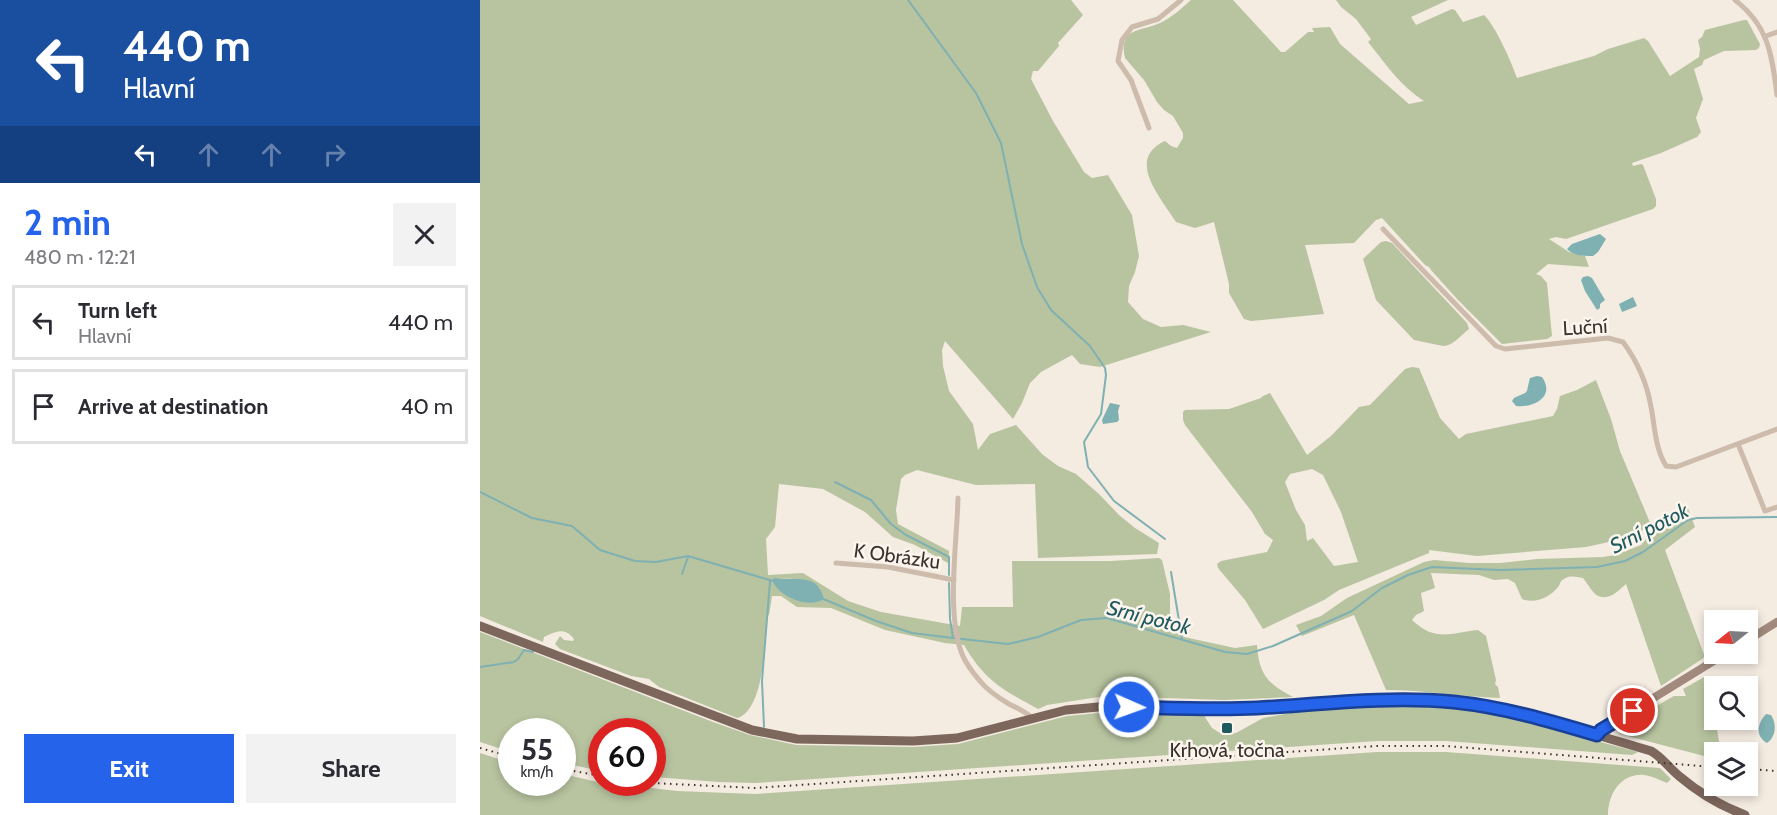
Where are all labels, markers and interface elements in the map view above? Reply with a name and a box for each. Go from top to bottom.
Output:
text: 440 m [123,20,251,72]
icon: left [24,24,102,102]
text: Hlavní [123,72,195,105]
icon: left [129,138,162,171]
icon: ahead [192,138,225,171]
icon: ahead [255,138,288,171]
icon: right [318,138,351,171]
text: 2 min [24,200,111,244]
button: close [393,203,456,266]
text: 480 m · 12:21 [24,245,136,269]
text: Turn left [78,297,157,324]
icon: left [27,306,60,339]
text: 440 m [388,309,453,336]
street label: Luční [1562,314,1608,340]
text: Hlavní [78,324,131,348]
icon: arrive [27,390,60,423]
text: Arrive at destination [78,393,268,420]
text: 40 m [401,393,453,420]
water label: Srní potok [1605,497,1693,558]
street label: K Obrázku [852,538,942,574]
water label: Srní potok [1105,595,1194,640]
north arrow [1704,610,1758,664]
map controls [1704,610,1758,796]
position arrow [1097,675,1161,739]
button: search [1704,676,1758,730]
pin [1607,685,1658,736]
icon: arrive [1616,694,1649,727]
speed limit sign: 60 [588,718,666,796]
marker: Krhová, točna [1220,721,1234,735]
text: 55 [521,731,553,768]
button: Exit [24,734,234,803]
button: Share [246,734,456,803]
place label: Krhová, točna [1170,738,1285,762]
button: layers [1704,742,1758,796]
text: km/h [521,763,553,781]

